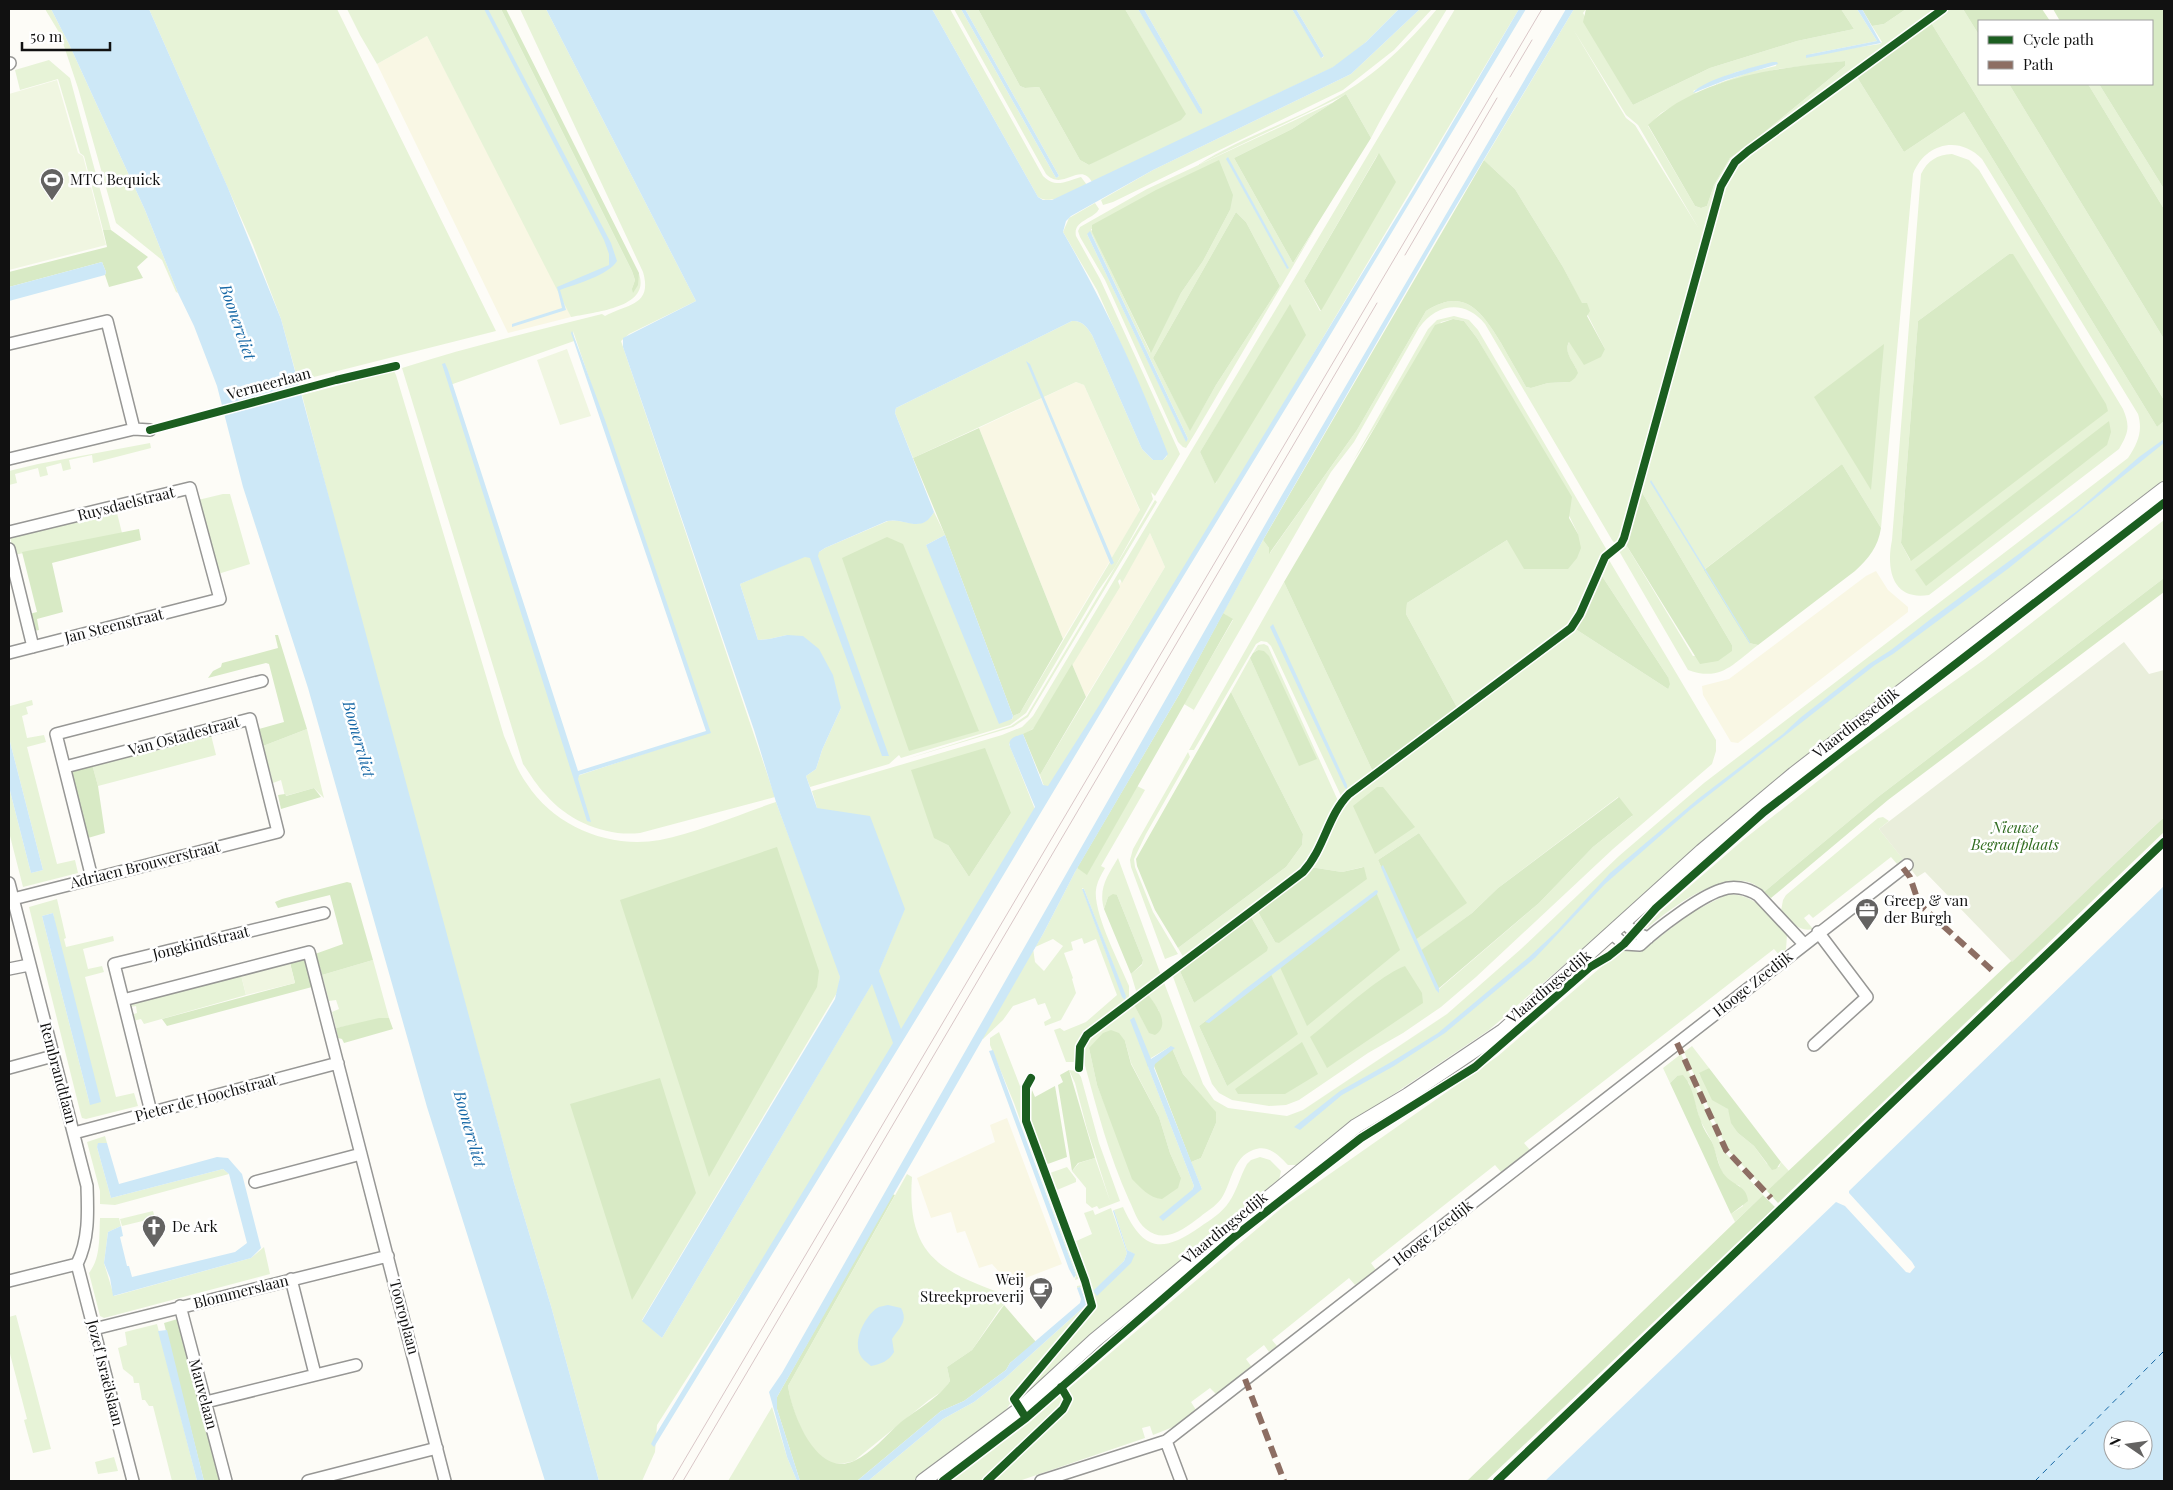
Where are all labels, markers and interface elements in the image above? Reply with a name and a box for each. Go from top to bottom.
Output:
scale bar [22,20,110,52]
legend [1978,20,2153,85]
text: 50 m [30,26,63,46]
text: Cycle path [2023,29,2094,49]
text: Path [2023,54,2053,74]
sports icon: MTC Bequick [39,167,65,201]
place label: MTC Bequick [70,169,161,189]
water label: Boonervliet [215,280,261,363]
street label: Vermeerlaan [224,362,313,404]
street label: Ruysdaelstraat [75,481,177,525]
street label: Jan Steenstraat [61,603,166,647]
street label: Vlaardingsedijk [1807,682,1903,763]
water label: Boonervliet [338,697,381,780]
street label: Van Ostadestraat [125,710,242,760]
park label: Nieuwe Begraafplaats [1970,817,2059,854]
street label: Adriaen Brouwerstraat [67,836,223,893]
place label: Greep & van der Burgh [1884,890,1968,927]
office icon: Greep & van der Burgh [1854,897,1880,931]
street label: Jongkindstraat [149,920,252,964]
street label: Vlaardingsedijk [1501,945,1595,1028]
street label: Hooge Zeedijk [1708,945,1797,1021]
street label: Rembrandtlaan [36,1020,82,1126]
street label: Pieter de Hoochstraat [132,1068,280,1126]
water label: Boonervliet [449,1087,492,1170]
street label: Vlaardingsedijk [1177,1186,1272,1268]
street label: Hooge Zeedijk [1388,1194,1477,1270]
church icon: De Ark [141,1214,167,1248]
place label: De Ark [172,1216,218,1236]
place label: Weij Streekproeverij [920,1269,1024,1306]
street label: Blommerslaan [191,1270,290,1313]
cafe icon: Weij Streekproeverij [1028,1276,1054,1310]
street label: Tooroplaan [385,1277,425,1356]
street label: Jozef Israëlslaan [83,1317,129,1428]
street label: Mauvelaan [185,1356,223,1431]
north arrow [2103,1420,2153,1470]
text: N [2104,1435,2125,1449]

